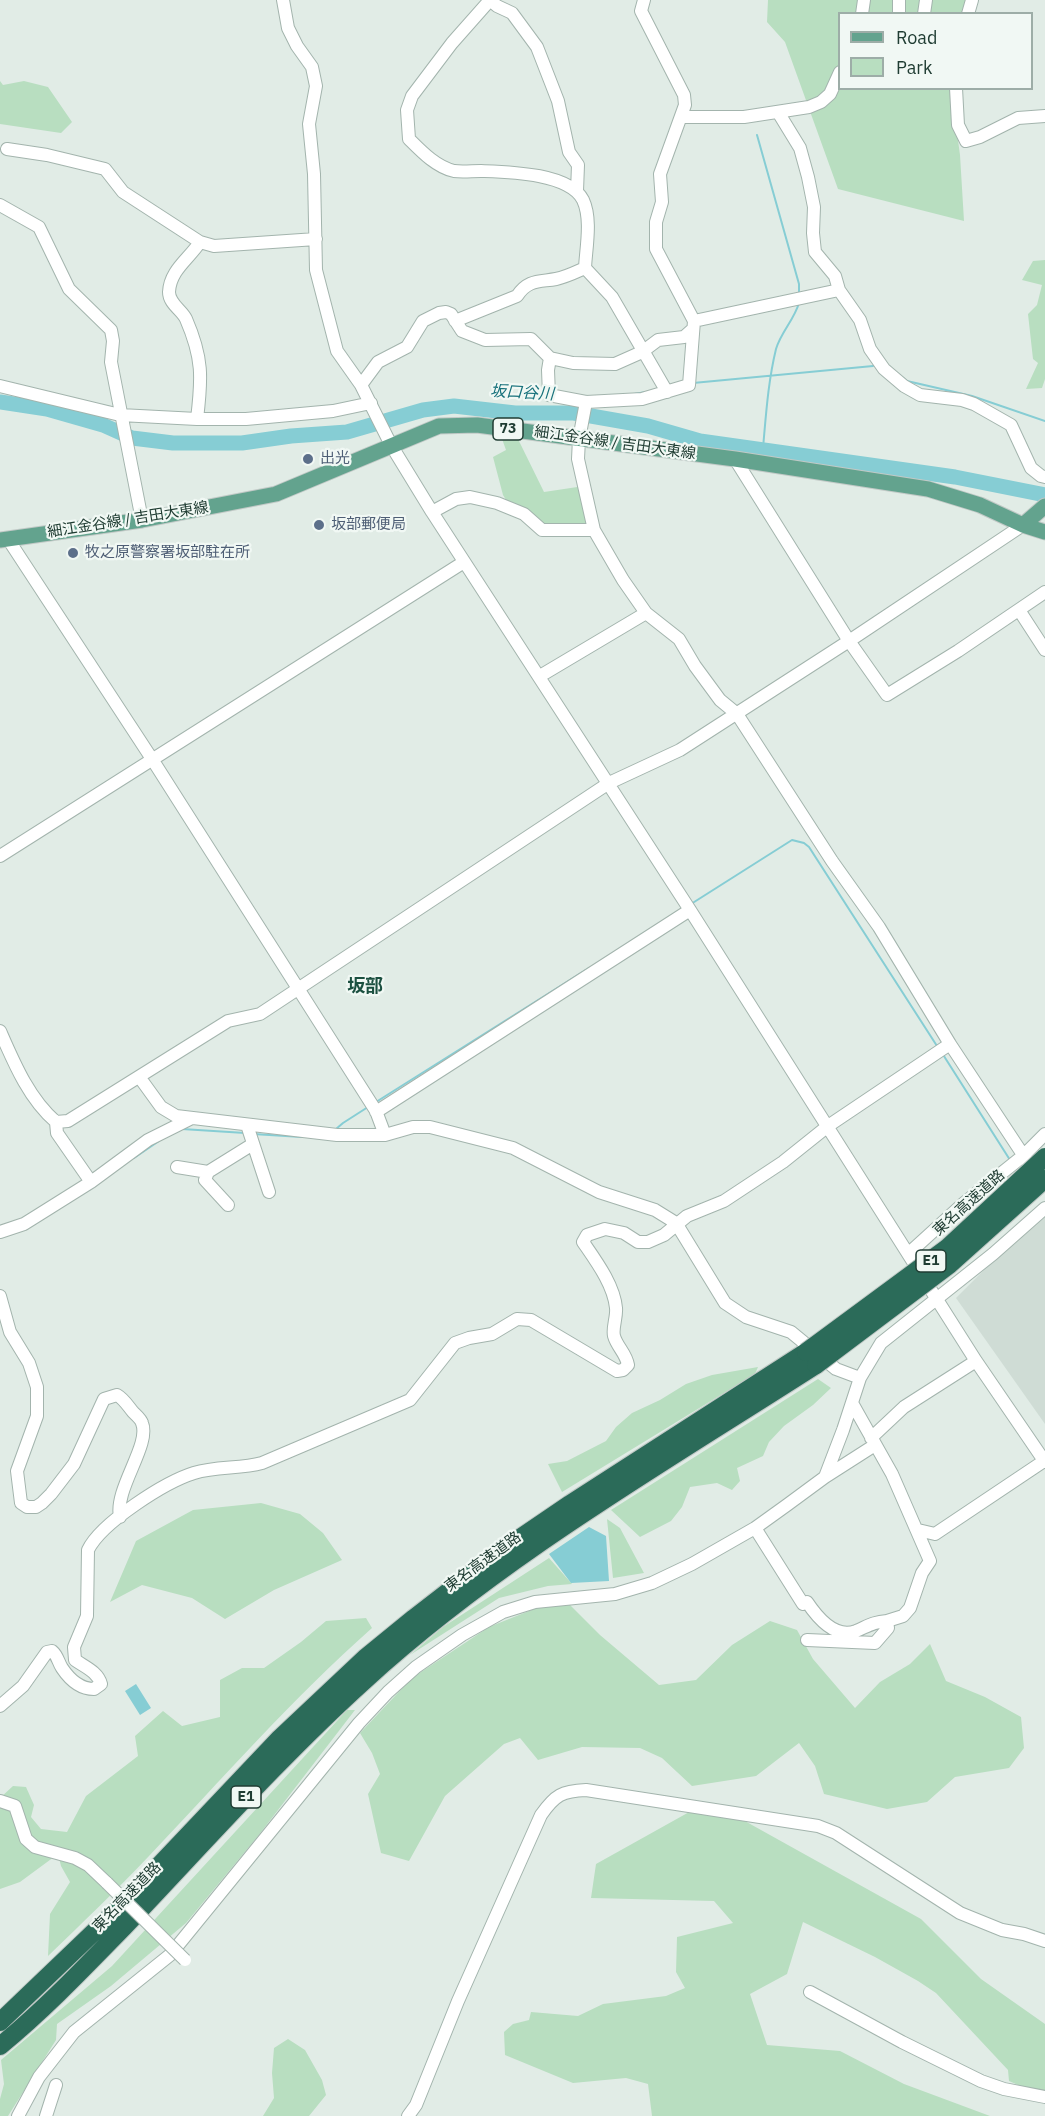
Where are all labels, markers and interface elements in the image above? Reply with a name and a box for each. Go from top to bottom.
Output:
legend [838,12,1033,90]
text: Road [896,26,937,49]
text: Park [896,56,932,79]
water label: 坂口谷川 [490,382,554,404]
road number: 73 [493,418,523,440]
street label: 細江金谷線 / 吉田大東線 [533,423,697,463]
place label: 出光 [320,450,350,468]
marker: 出光 [301,452,315,466]
street label: 細江金谷線 / 吉田大東線 [46,498,210,542]
place label: 坂部郵便局 [331,516,406,534]
marker: 坂部郵便局 [312,518,326,532]
place label: 牧之原警察署坂部駐在所 [85,544,250,562]
marker: 牧之原警察署坂部駐在所 [66,546,80,560]
district label: 坂部 [347,976,383,998]
street label: 東名高速道路 [930,1166,1008,1240]
road number: E1 [916,1250,946,1272]
street label: 東名高速道路 [441,1528,525,1596]
road number: E1 [231,1786,261,1808]
street label: 東名高速道路 [89,1858,165,1936]

